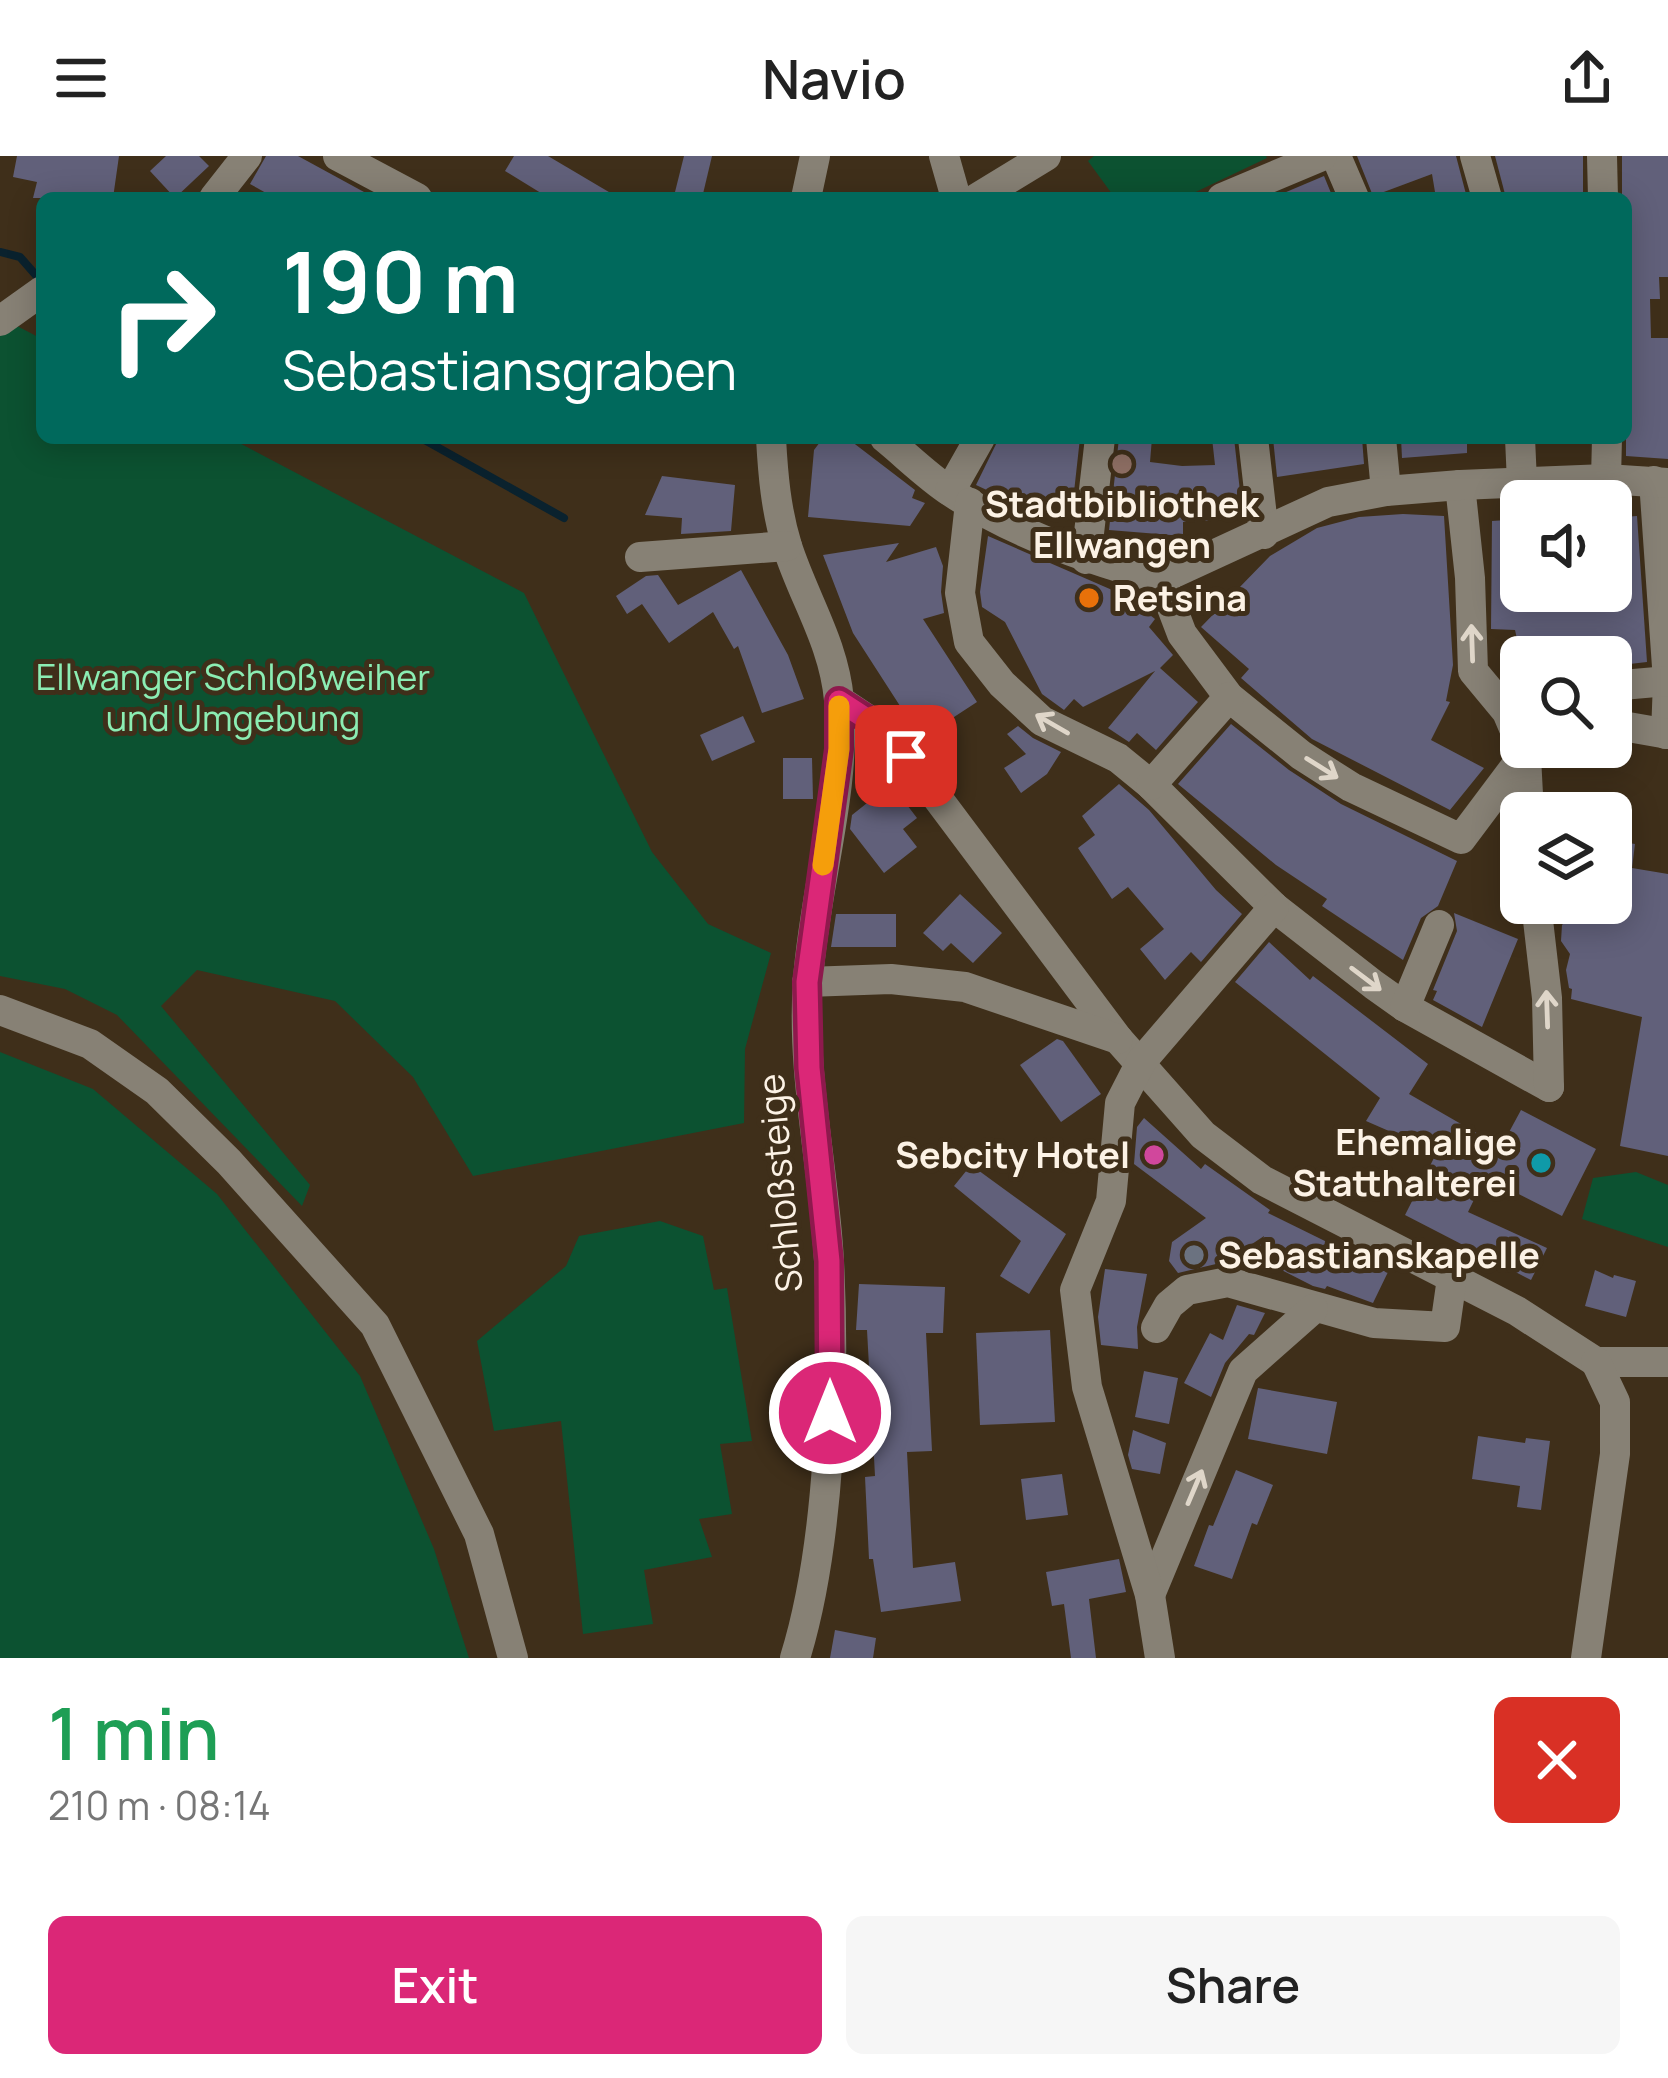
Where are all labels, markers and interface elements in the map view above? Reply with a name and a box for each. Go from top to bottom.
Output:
text: Navio [762,41,906,115]
icon: menu [48,45,114,111]
icon: share [1554,45,1620,111]
text: 190 m [282,223,519,338]
icon: right [84,240,240,396]
text: Sebastiansgraben [282,332,737,406]
marker: Stadtbibliothek Ellwangen [1109,451,1135,477]
place label: Stadtbibliothek Ellwangen [985,479,1261,569]
map controls [1500,480,1632,924]
button: sound [1500,480,1632,612]
place label: Retsina [1113,573,1247,622]
marker: Retsina [1076,585,1102,611]
one-way arrow [1460,624,1483,663]
button: search [1500,636,1632,768]
park label: Ellwanger Schloßweiher und Umgebung [36,652,430,742]
pin [855,705,957,807]
one-way arrow [1035,712,1070,736]
icon: arrive [873,723,939,789]
one-way arrow [1304,756,1338,781]
button: layers [1500,792,1632,924]
one-way arrow [1349,965,1382,991]
one-way arrow [1535,990,1558,1029]
street label: Schloßsteige [746,1072,813,1294]
place label: Ehemalige Statthalterei [1293,1117,1517,1207]
place label: Sebcity Hotel [895,1130,1130,1179]
marker: Sebcity Hotel [1141,1142,1167,1168]
marker: Ehemalige Statthalterei [1528,1150,1554,1176]
place label: Sebastianskapelle [1218,1230,1540,1279]
marker: Sebastianskapelle [1181,1242,1207,1268]
position arrow [767,1350,893,1476]
one-way arrow [1186,1470,1207,1507]
text: 1 min [48,1683,220,1782]
button: close [1494,1697,1620,1823]
text: 210 m · 08:14 [48,1778,271,1832]
button: Exit [48,1916,822,2054]
button: Share [846,1916,1620,2054]

